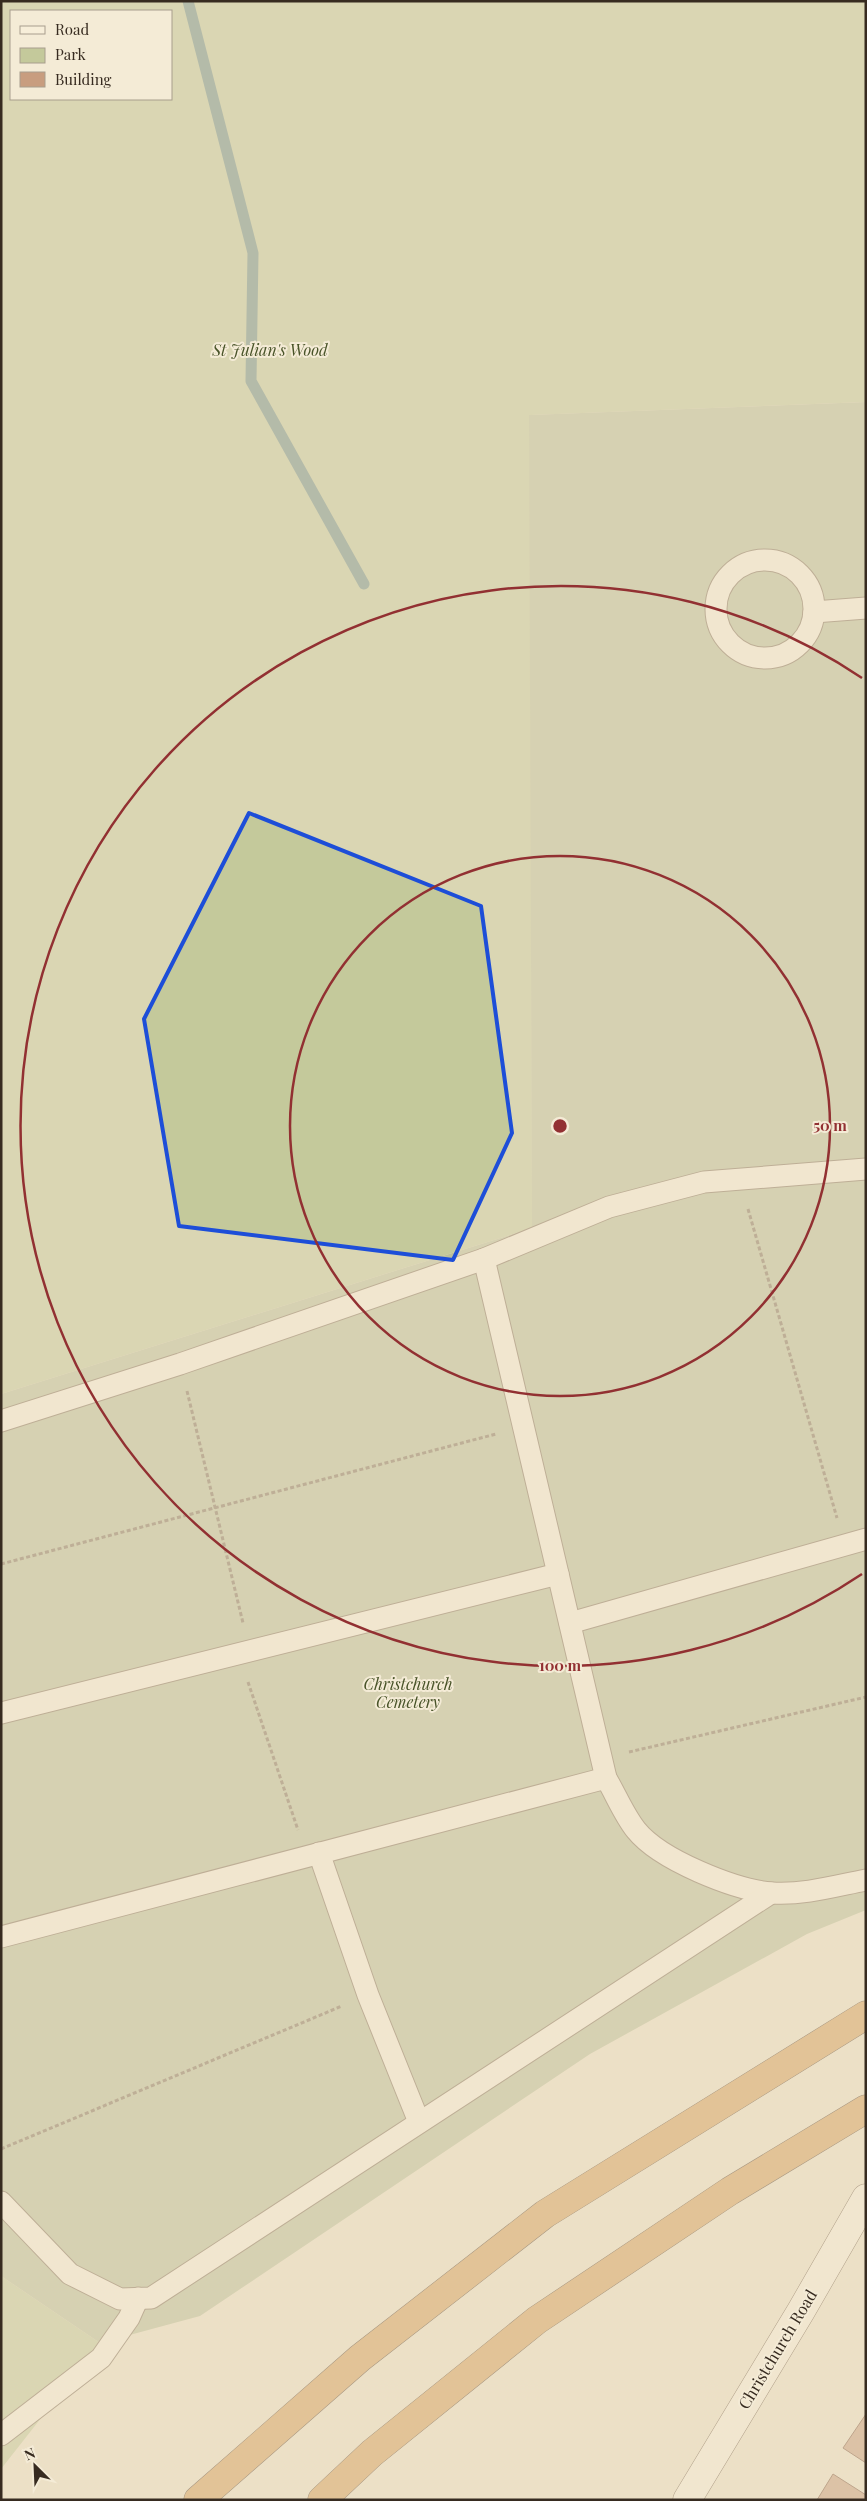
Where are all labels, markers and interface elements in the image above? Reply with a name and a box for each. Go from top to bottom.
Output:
legend [10,10,172,100]
text: Road [55,19,89,39]
text: Park [55,44,87,64]
text: Building [55,69,112,89]
park label: St Julian's Wood [211,339,329,360]
text: 50 m [813,1115,847,1135]
centre of rings [551,1117,569,1135]
text: 100 m [539,1655,582,1675]
park label: Christchurch Cemetery [364,1673,452,1712]
street label: Christchurch Road [733,2285,821,2413]
north arrow [10,2441,60,2491]
text: N [21,2443,38,2464]

